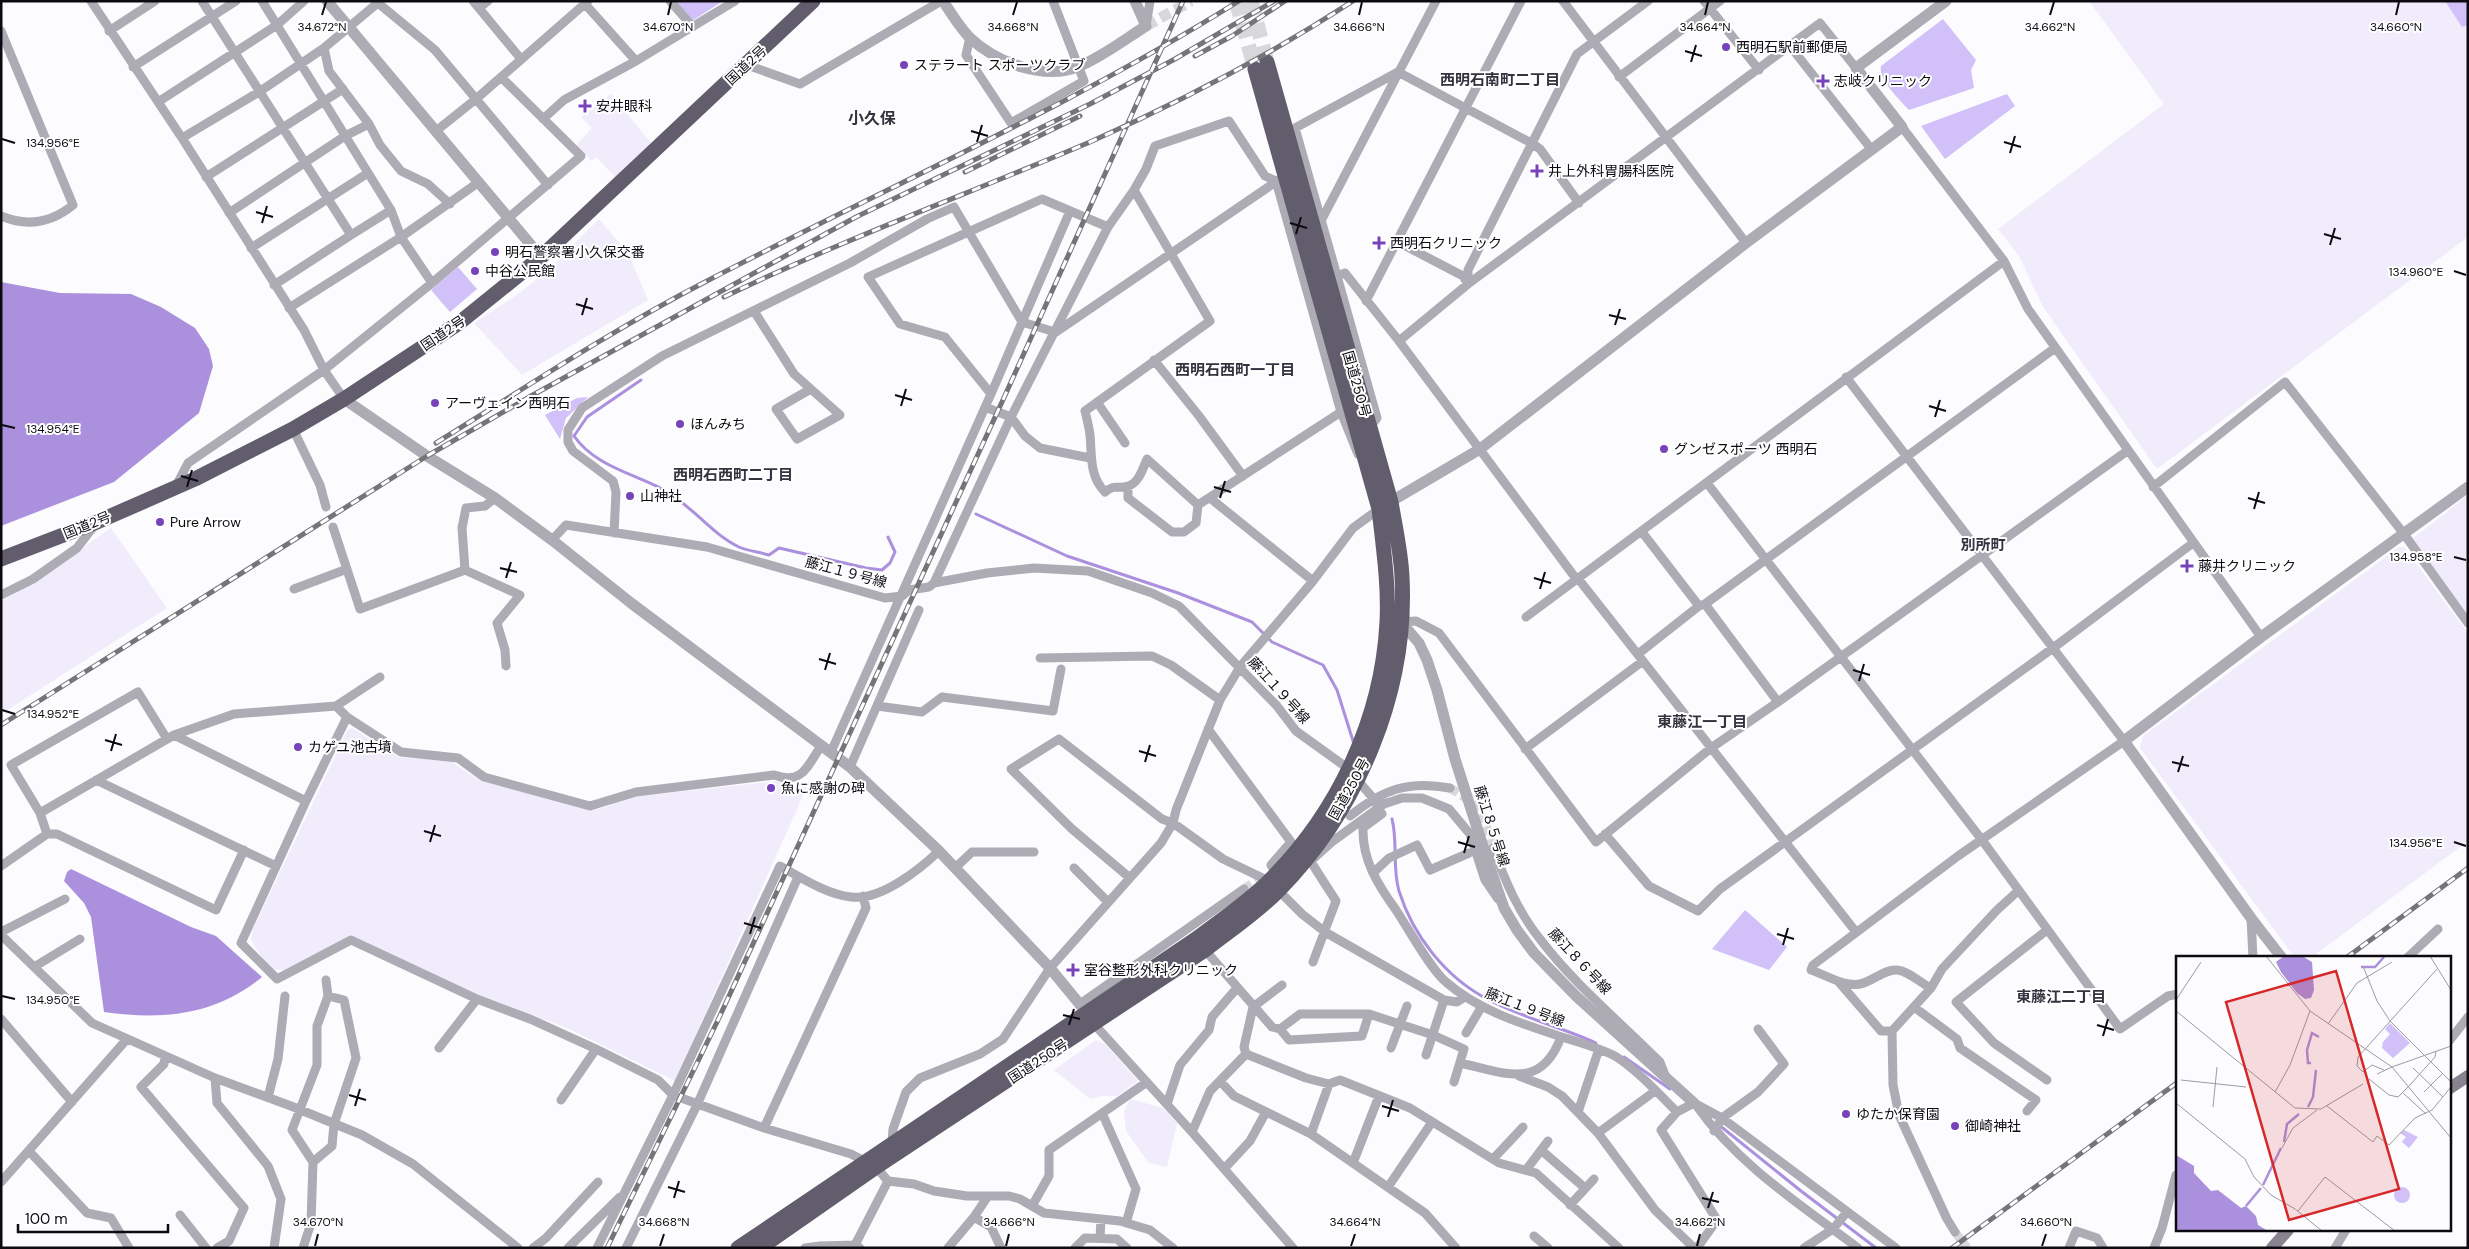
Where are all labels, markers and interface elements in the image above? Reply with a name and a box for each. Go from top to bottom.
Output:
text: 34.672°N [297,19,347,35]
text: 34.670°N [643,19,693,35]
text: 34.668°N [987,19,1039,35]
text: 34.666°N [1333,19,1385,35]
text: 34.664°N [1679,19,1731,35]
text: 34.662°N [2025,19,2075,35]
text: 34.660°N [2370,19,2422,35]
place label: 西明石駅前郵便局 [1736,38,1848,56]
street label: 国道2号 [722,41,770,89]
marker: 西明石駅前郵便局 [1720,41,1732,53]
place label: ステラート スポーツクラブ [914,56,1085,74]
marker: ステラート スポーツクラブ [898,59,910,71]
district label: 西明石南町二丁目 [1440,70,1560,90]
place label: 志岐クリニック [1834,72,1932,90]
marker: 志岐クリニック [1816,74,1830,88]
place label: 安井眼科 [596,97,652,115]
marker: 安井眼科 [578,99,592,113]
district label: 小久保 [848,108,896,129]
text: 134.956°E [26,135,80,151]
place label: 井上外科胃腸科医院 [1548,162,1674,180]
marker: 井上外科胃腸科医院 [1530,164,1544,178]
place label: 西明石クリニック [1390,234,1502,252]
marker: 西明石クリニック [1372,236,1386,250]
place label: 明石警察署小久保交番 [505,243,645,261]
marker: 明石警察署小久保交番 [489,246,501,258]
place label: 中谷公民館 [485,262,555,280]
text: 134.960°E [2389,264,2443,280]
marker: 中谷公民館 [469,265,481,277]
street label: 国道2号 [417,312,469,354]
street label: 国道250号 [1339,349,1375,419]
district label: 西明石西町一丁目 [1175,360,1295,380]
place label: アーヴェイン西明石 [445,394,570,412]
marker: アーヴェイン西明石 [429,397,441,409]
place label: ほんみち [690,415,746,433]
marker: ほんみち [674,418,686,430]
text: 134.954°E [26,421,80,437]
place label: グンゼスポーツ 西明石 [1674,440,1817,458]
marker: グンゼスポーツ 西明石 [1658,443,1670,455]
district label: 西明石西町二丁目 [673,465,793,485]
place label: 山神社 [640,487,682,505]
marker: 山神社 [624,490,636,502]
street label: 国道2号 [60,507,114,543]
place label: Pure Arrow [170,513,241,531]
marker: Pure Arrow [154,516,166,528]
district label: 別所町 [1960,535,2006,555]
text: 134.958°E [2389,549,2443,565]
street label: 藤江１９号線 [803,552,889,592]
place label: 藤井クリニック [2198,557,2296,575]
marker: 藤井クリニック [2180,559,2194,573]
street label: 藤江１９号線 [1244,653,1314,727]
text: 134.952°E [27,706,80,722]
district label: 東藤江一丁目 [1657,712,1747,732]
place label: カゲユ池古墳 [308,738,392,756]
marker: カゲユ池古墳 [292,741,304,753]
street label: 国道250号 [1325,755,1373,823]
place label: 魚に感謝の碑 [781,779,865,797]
marker: 魚に感謝の碑 [765,782,777,794]
street label: 藤江８５号線 [1470,783,1514,869]
text: 134.956°E [2389,835,2443,851]
street label: 藤江８６号線 [1545,924,1615,998]
inset map [2176,956,2452,1232]
place label: 室谷整形外科クリニック [1084,961,1238,979]
marker: 室谷整形外科クリニック [1066,963,1080,977]
street label: 藤江１９号線 [1483,984,1567,1030]
district label: 東藤江二丁目 [2016,987,2106,1007]
text: 134.950°E [26,992,80,1008]
street label: 国道250号 [1005,1035,1071,1087]
place label: ゆたか保育園 [1856,1105,1940,1123]
marker: ゆたか保育園 [1840,1108,1852,1120]
place label: 御崎神社 [1965,1117,2021,1135]
marker: 御崎神社 [1949,1120,1961,1132]
scale bar [18,1202,168,1234]
text: 100 m [25,1209,68,1229]
text: 34.670°N [293,1214,343,1230]
text: 34.668°N [638,1214,690,1230]
text: 34.666°N [983,1214,1035,1230]
text: 34.664°N [1329,1214,1381,1230]
text: 34.662°N [1675,1214,1725,1230]
text: 34.660°N [2020,1214,2072,1230]

